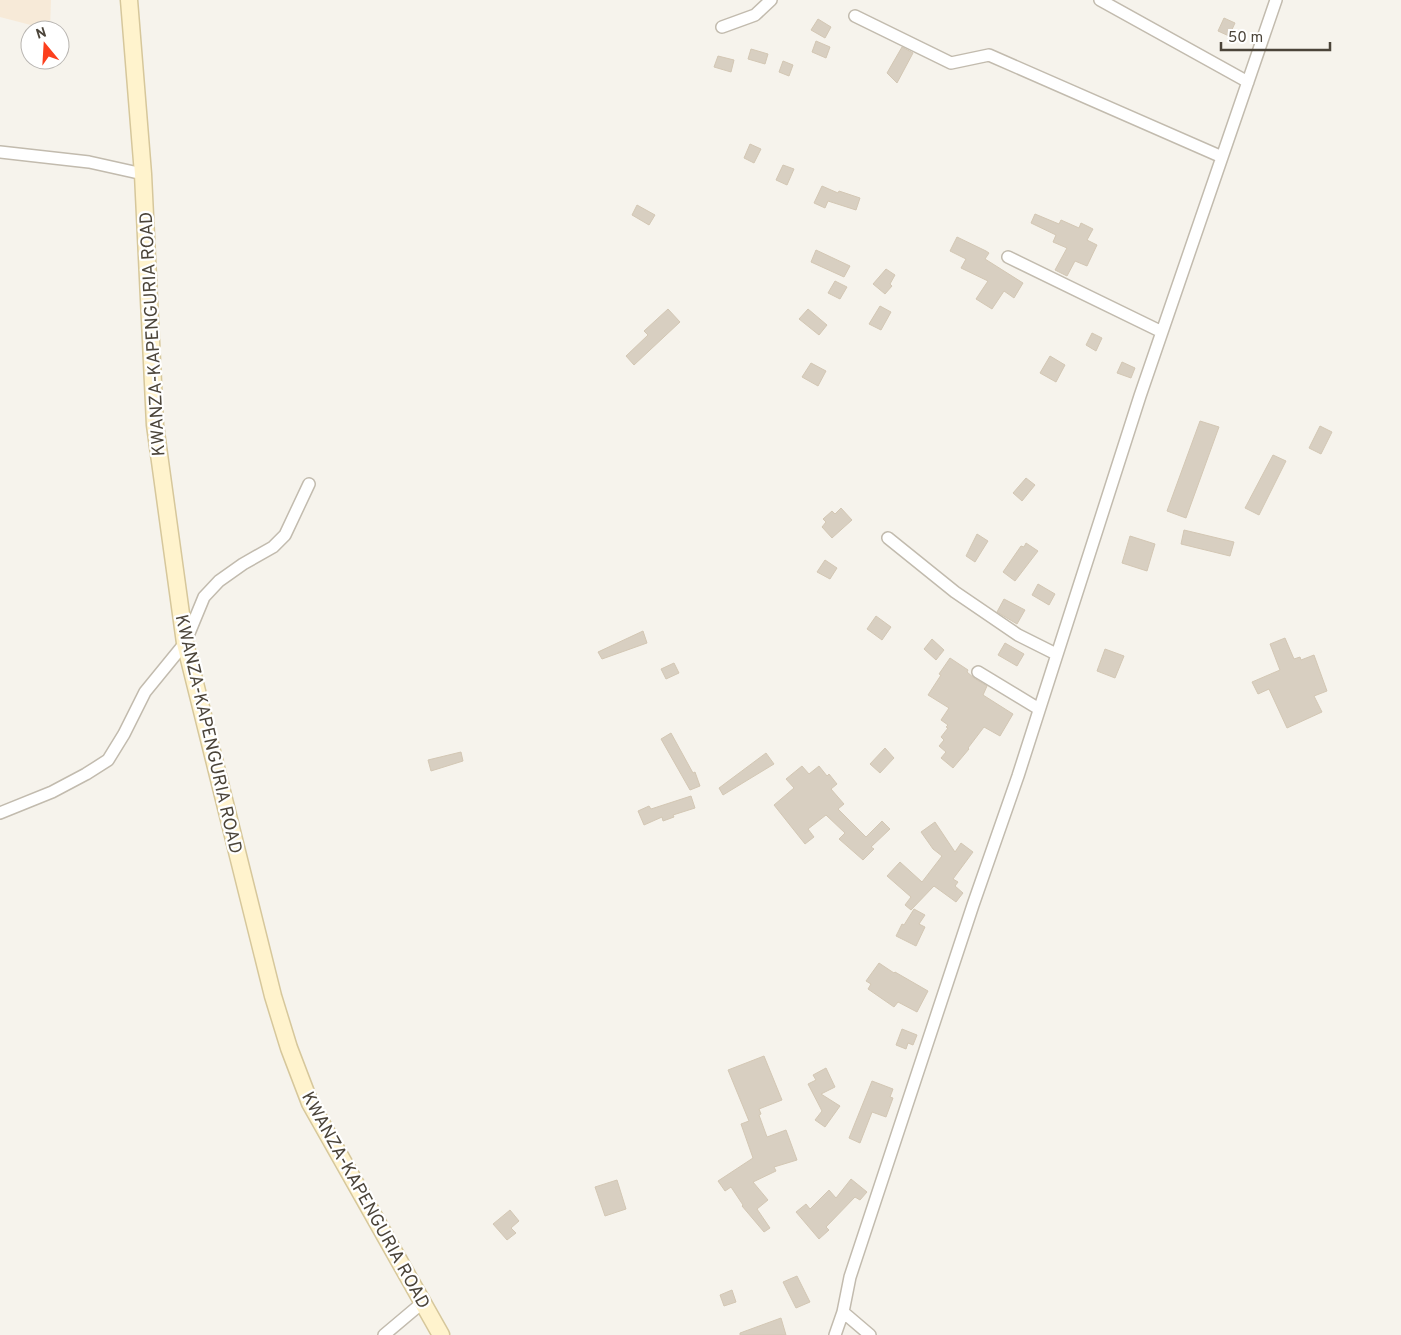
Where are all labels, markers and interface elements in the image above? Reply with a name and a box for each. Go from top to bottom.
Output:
north arrow [20,20,70,70]
scale bar [1221,20,1330,52]
text: N [34,24,49,44]
text: 50 m [1228,29,1263,48]
street label: KWANZA-KAPENGURIA ROAD [136,211,171,457]
street label: KWANZA-KAPENGURIA ROAD [169,612,246,856]
street label: KWANZA-KAPENGURIA ROAD [295,1088,434,1313]

